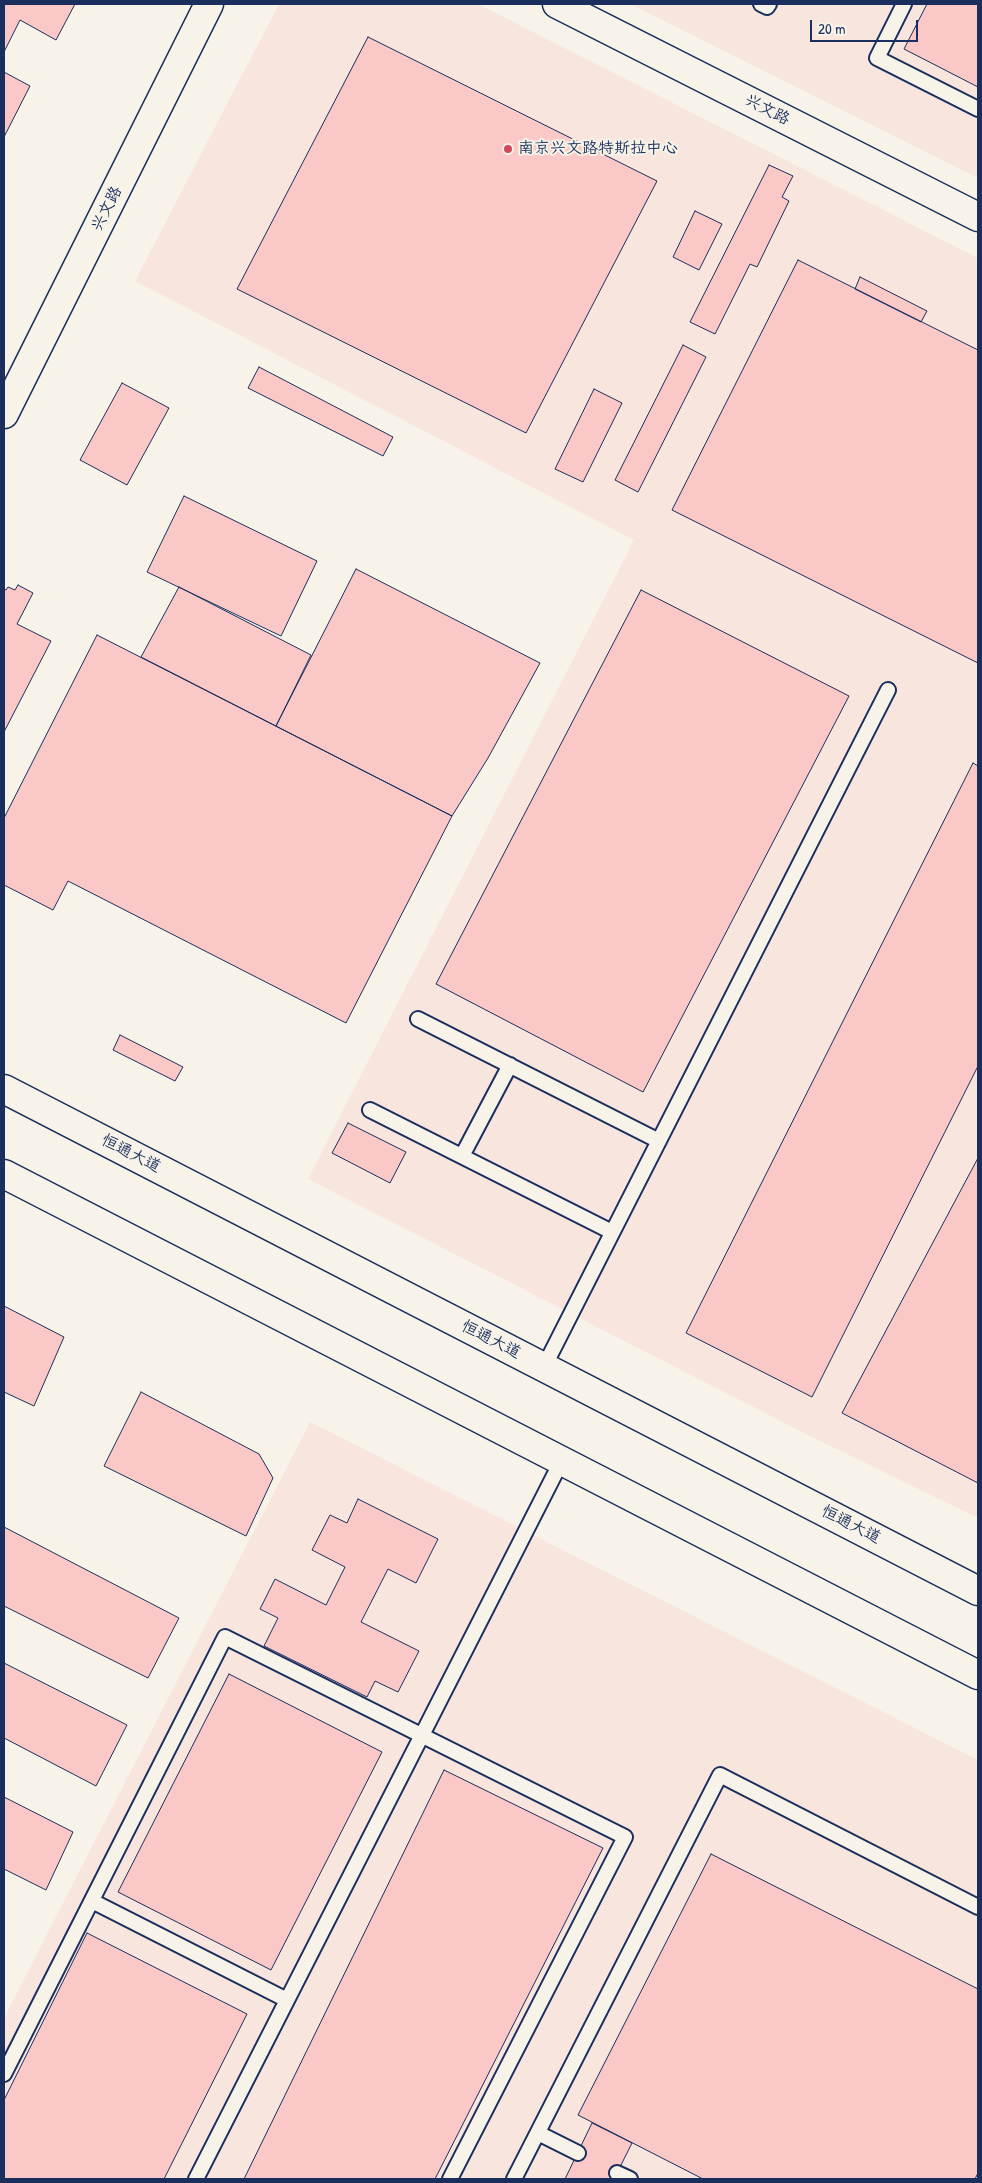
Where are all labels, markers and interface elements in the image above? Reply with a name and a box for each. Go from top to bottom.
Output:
scale bar [812,10,920,42]
text: 20 m [818,18,845,39]
street label: 兴文路 [741,91,793,129]
place label: 南京兴文路特斯拉中心 [518,139,678,159]
marker: 南京兴文路特斯拉中心 [502,143,514,155]
street label: 兴文路 [88,183,126,235]
street label: 恒通大道 [98,1131,164,1177]
street label: 恒通大道 [458,1317,524,1363]
street label: 恒通大道 [818,1502,884,1548]

